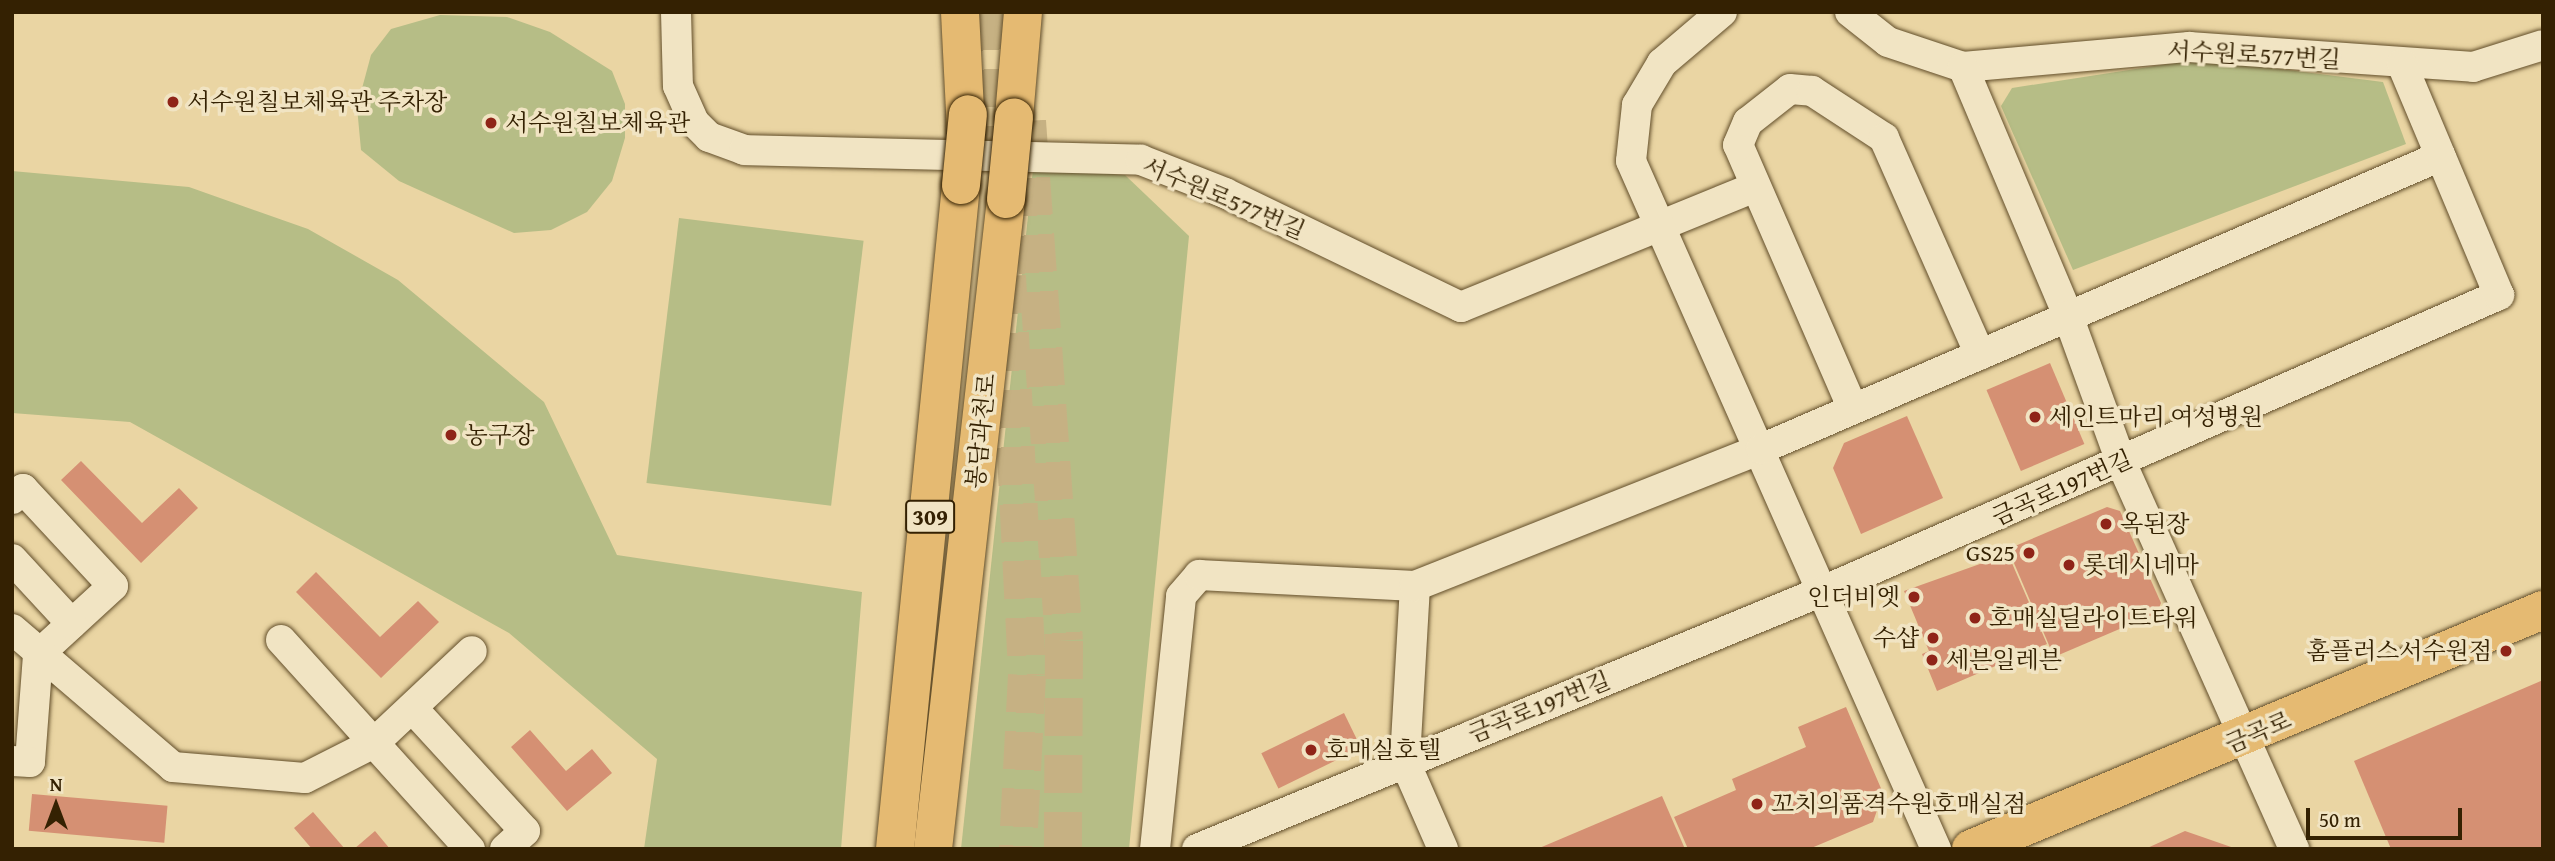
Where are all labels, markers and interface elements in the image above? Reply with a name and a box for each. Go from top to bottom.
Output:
street label: 서수원로577번길 [2166,36,2342,74]
place label: 서수원칠보체육관 주차장 [187,88,447,116]
marker: 서수원칠보체육관 주차장 [165,94,181,110]
place label: 서수원칠보체육관 [505,109,690,137]
marker: 서수원칠보체육관 [483,115,499,131]
street label: 서수원로577번길 [1138,151,1310,245]
street label: 봉담과천로 [961,372,1001,490]
place label: 세인트마리 여성병원 [2049,403,2263,431]
marker: 세인트마리 여성병원 [2027,409,2043,425]
place label: 농구장 [465,421,535,449]
marker: 농구장 [443,427,459,443]
street label: 금곡로197번길 [1987,444,2137,532]
road number: 309 [904,498,956,537]
place label: 옥된장 [2120,510,2190,538]
marker: 옥된장 [2098,516,2114,532]
place label: GS25 [1966,539,2015,567]
marker: GS25 [2021,545,2037,561]
place label: 롯데시네마 [2083,551,2199,579]
marker: 롯데시네마 [2061,557,2077,573]
place label: 인더비엣 [1807,583,1900,611]
marker: 인더비엣 [1906,589,1922,605]
place label: 호매실딜라이트타워 [1989,604,2198,632]
marker: 호매실딜라이트타워 [1967,610,1983,626]
place label: 수샵 [1873,624,1919,652]
marker: 수샵 [1925,630,1941,646]
place label: 홈플러스서수원점 [2307,637,2492,665]
marker: 홈플러스서수원점 [2498,643,2514,659]
place label: 세븐일레븐 [1946,646,2062,674]
marker: 세븐일레븐 [1924,652,1940,668]
street label: 금곡로197번길 [1464,665,1614,749]
street label: 금곡로 [2220,705,2296,759]
place label: 호매실호텔 [1325,736,1441,764]
marker: 호매실호텔 [1303,742,1319,758]
north arrow [21,770,91,840]
text: N [50,770,62,798]
place label: 꼬치의품격수원호매실점 [1771,790,2026,818]
scale bar [2310,794,2466,838]
marker: 꼬치의품격수원호매실점 [1749,796,1765,812]
text: 50 m [2319,804,2361,835]

